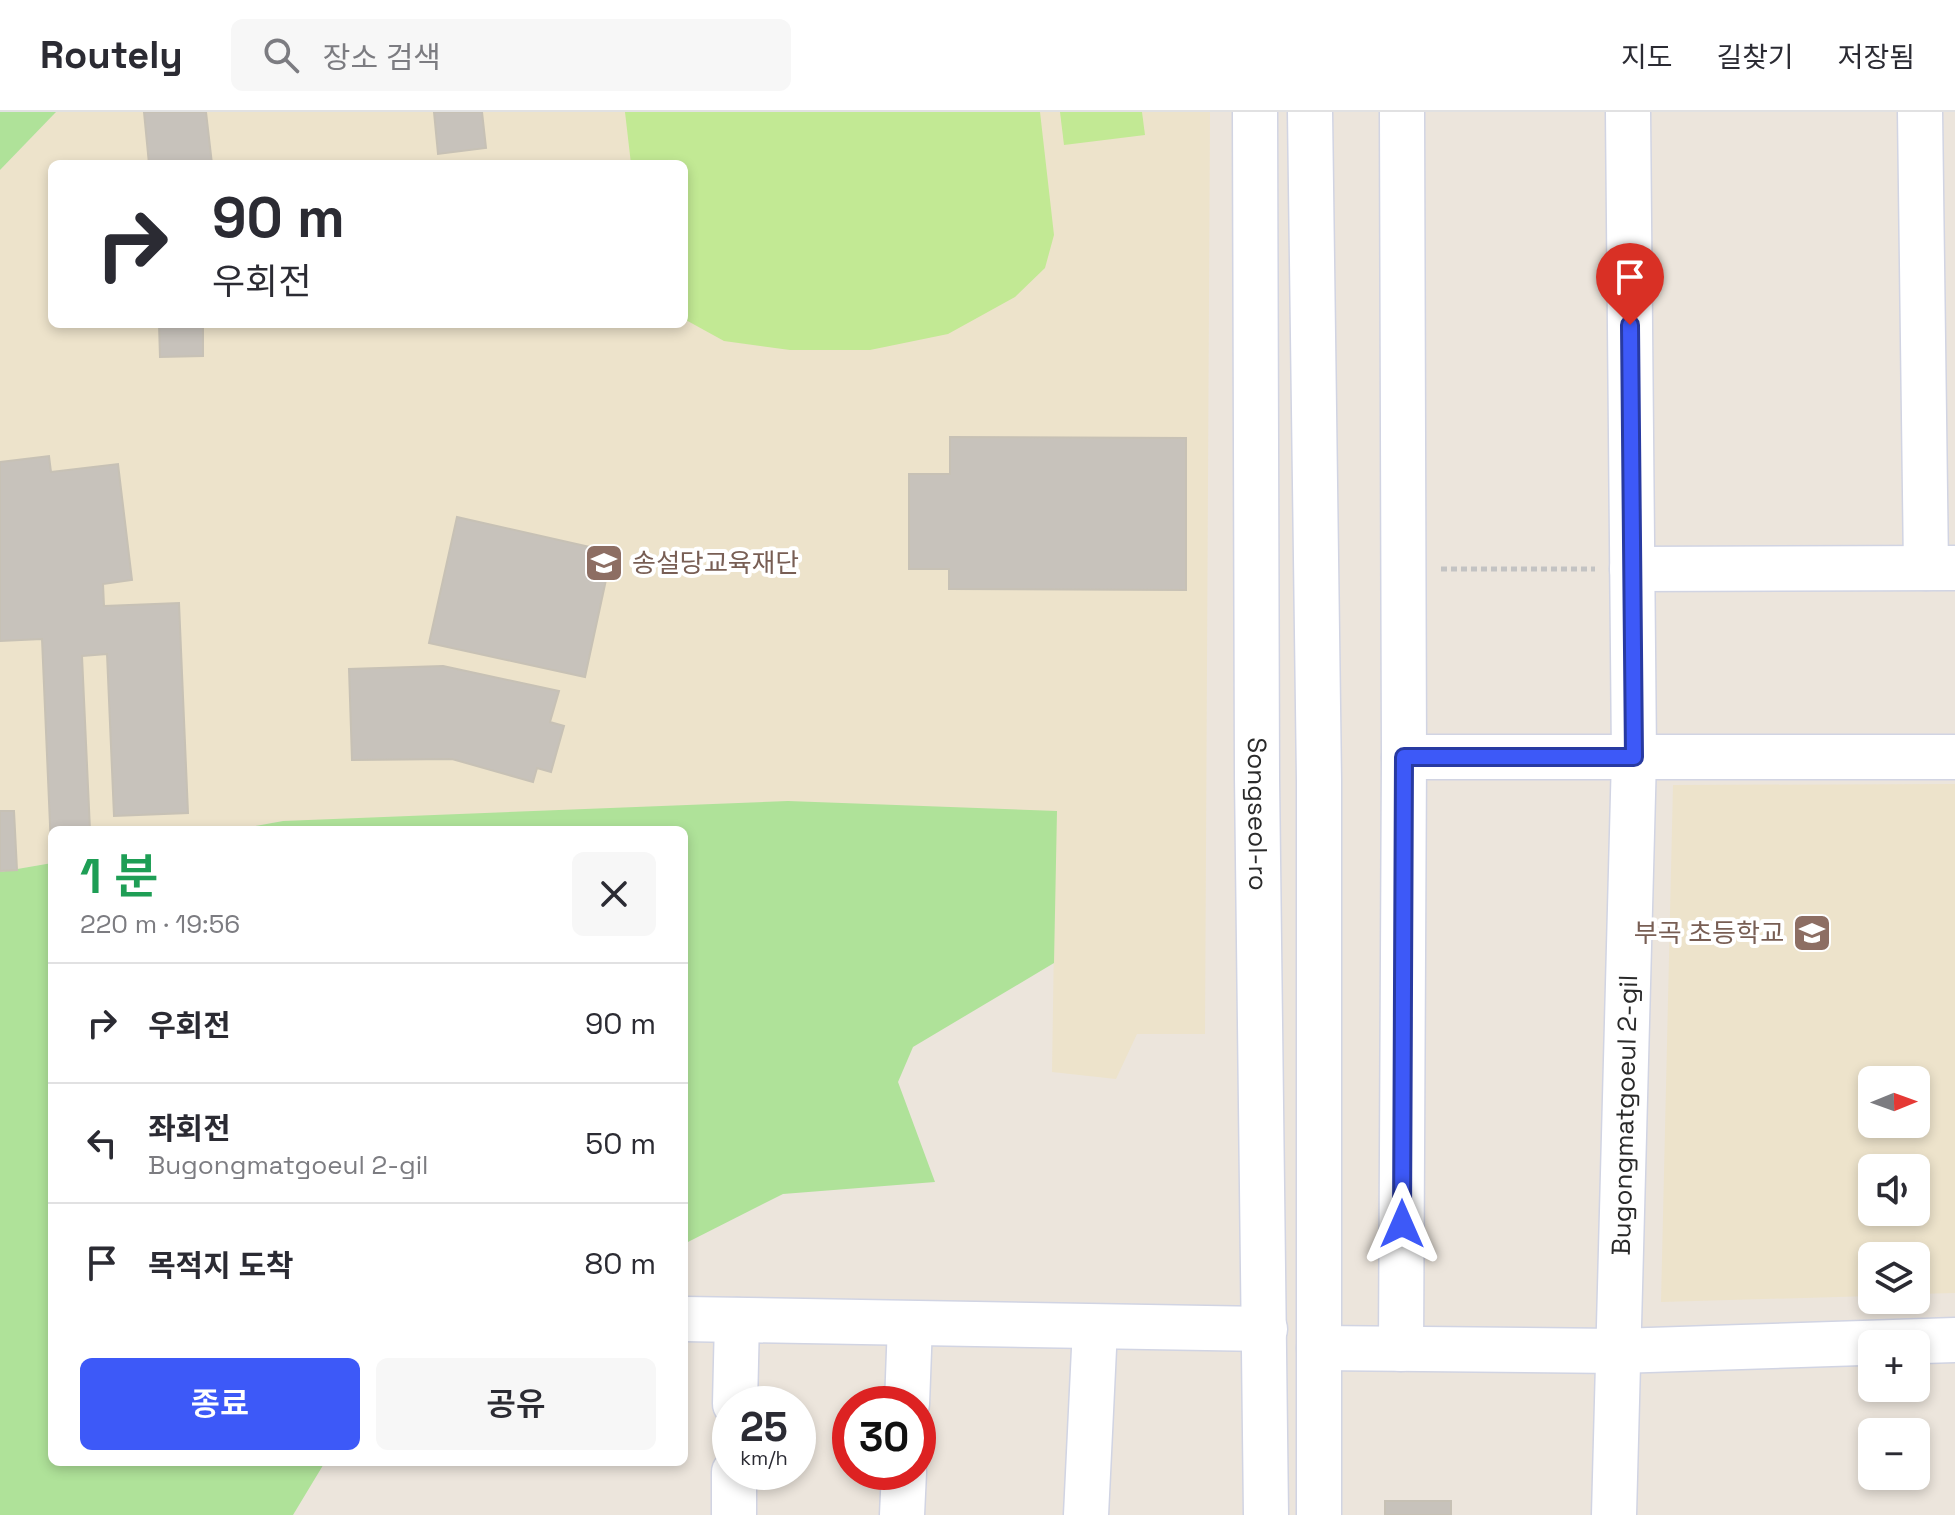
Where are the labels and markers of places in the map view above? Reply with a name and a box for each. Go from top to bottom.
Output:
pin [1596,243,1664,325]
school or university icon: 송설당교육재단 [583,542,625,584]
place label: 송설당교육재단 [632,546,799,580]
school or university icon: 부곡 초등학교 [1791,912,1833,954]
place label: 부곡 초등학교 [1634,916,1784,950]

